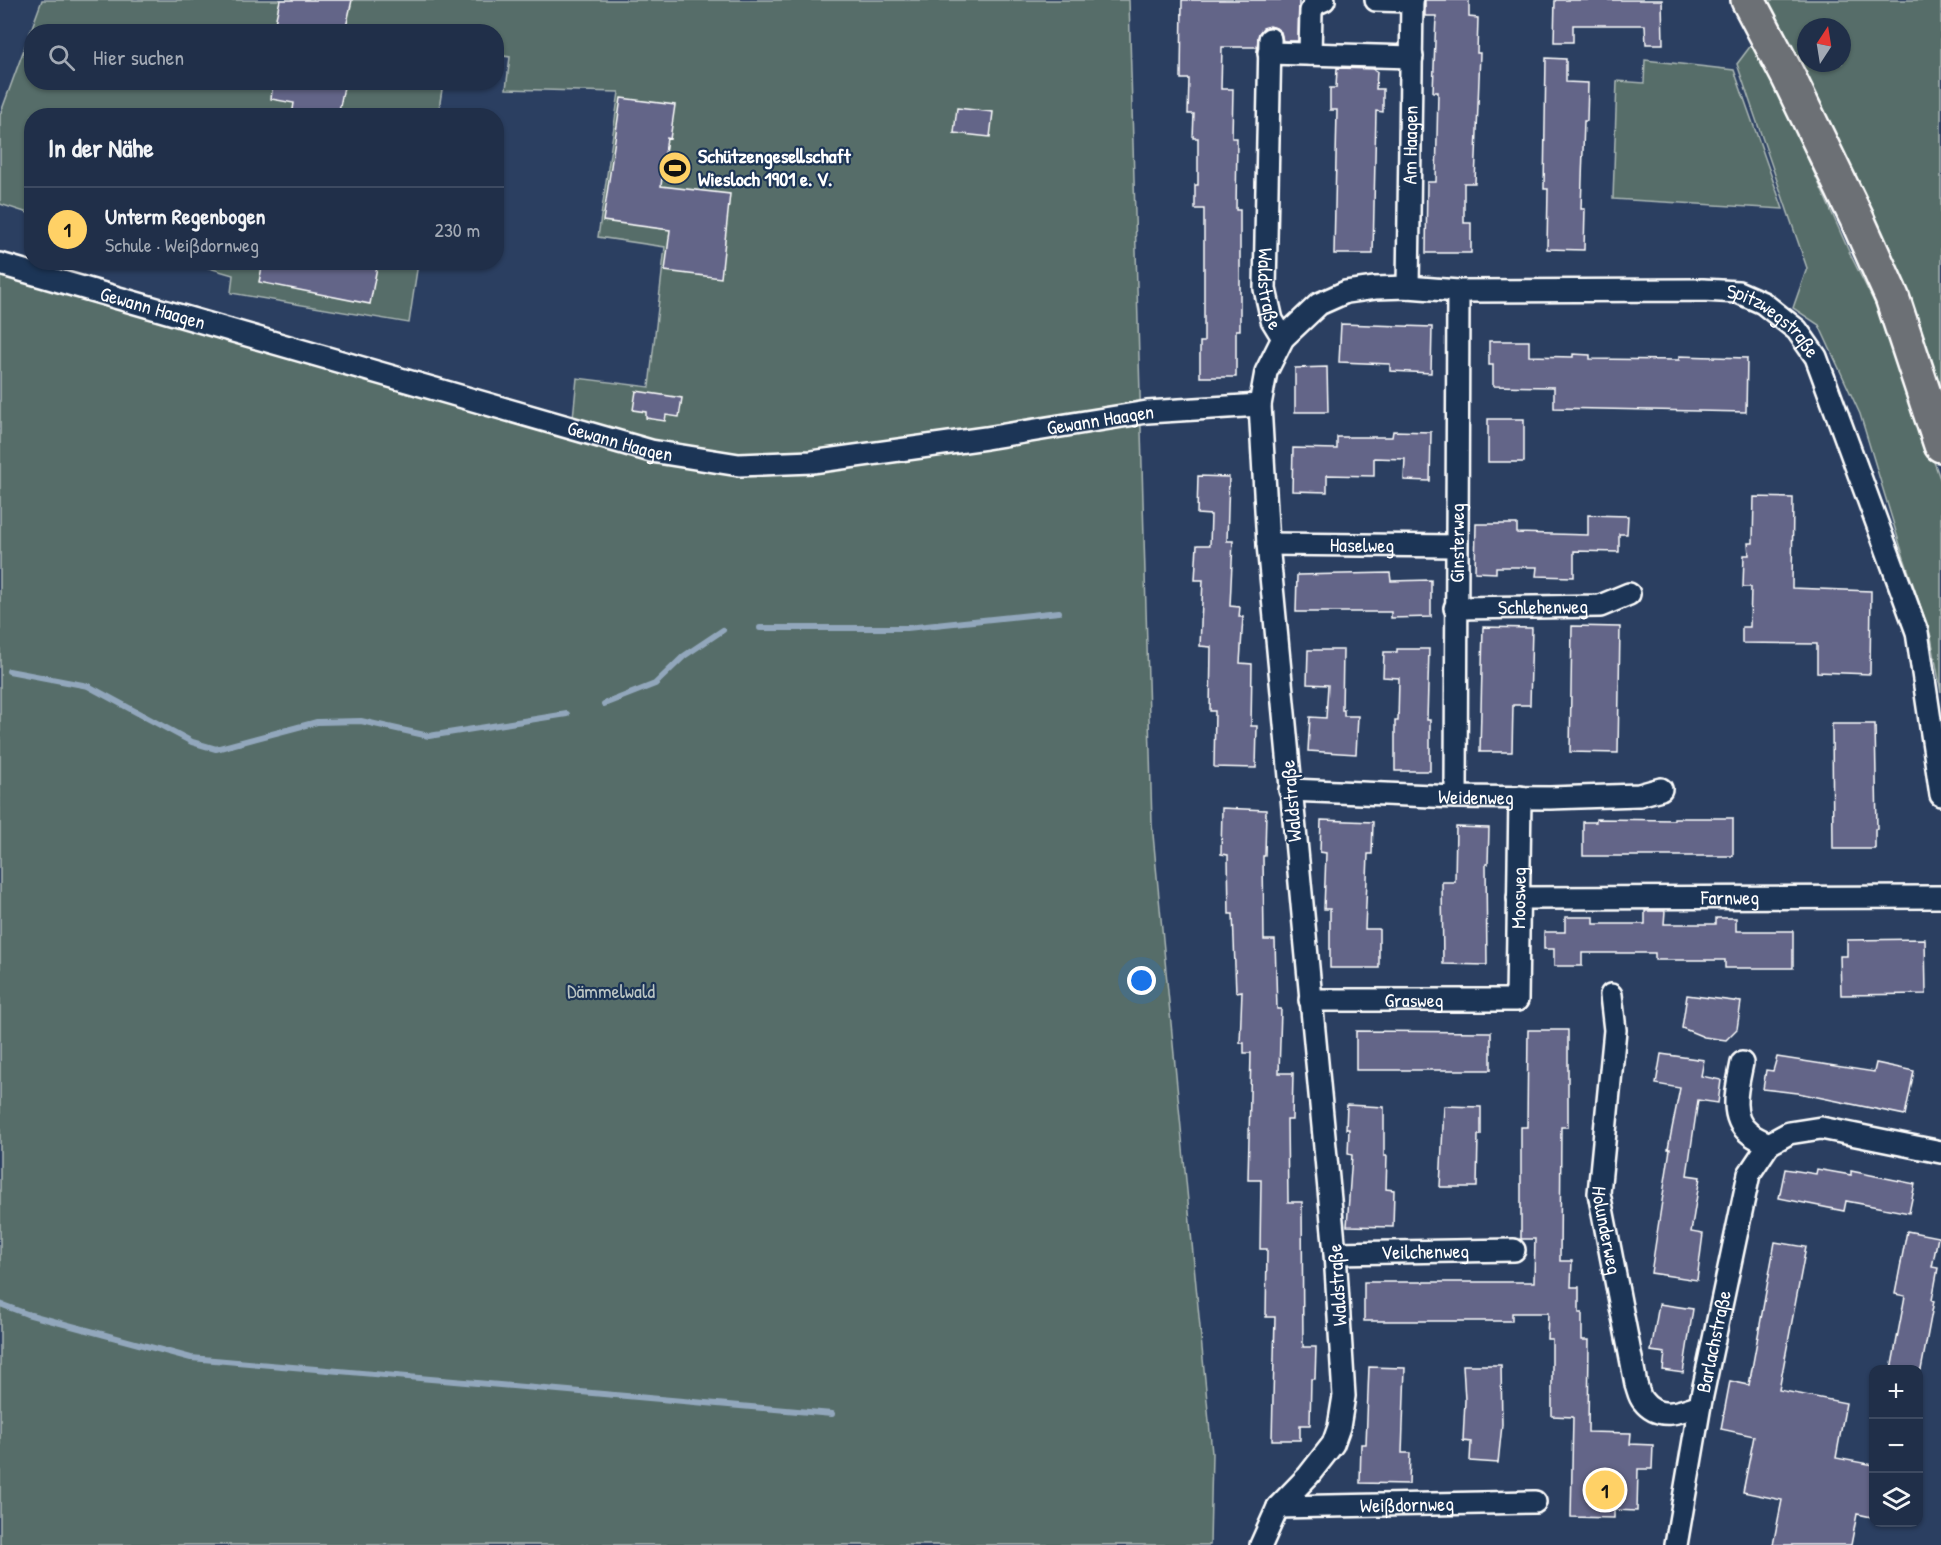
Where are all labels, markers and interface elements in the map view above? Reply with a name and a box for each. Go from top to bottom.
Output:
north arrow [1797,18,1851,72]
search box [24,24,504,90]
icon: search [45,41,78,74]
text: Hier suchen [93,42,184,72]
street label: Am Haagen [1395,105,1424,185]
text: In der Nähe [48,130,154,165]
place label: Schützengesellschaft Wiesloch 1901 e. V. [698,142,852,192]
sports icon: Schützengesellschaft Wiesloch 1901 e. V. [657,150,693,186]
text: Unterm Regenbogen [105,201,266,231]
text: 1 [64,216,71,243]
text: 230 m [435,216,480,243]
text: Schule · Weißdornweg [105,231,259,258]
street label: Waldstraße [1252,248,1289,335]
street label: Spitzwegstraße [1726,277,1826,363]
street label: Gewann Haagen [97,279,209,335]
street label: Gewann Haagen [1045,398,1155,441]
street label: Gewann Haagen [564,414,675,467]
street label: Ginsterweg [1443,503,1470,583]
street label: Haselweg [1330,531,1394,558]
street label: Schlehenweg [1498,592,1588,620]
street label: Waldstraße [1273,759,1308,843]
street label: Weidenweg [1437,782,1514,811]
street label: Moosweg [1504,867,1532,929]
street label: Farnweg [1700,883,1759,911]
your location [1127,966,1156,995]
park label: Dämmelwald [567,977,655,1004]
street label: Grasweg [1385,986,1444,1013]
street label: Holunderweg [1586,1185,1628,1277]
street label: Veilchenweg [1381,1237,1469,1265]
street label: Waldstraße [1320,1243,1353,1327]
street label: Barlachstraße [1689,1288,1737,1395]
map controls [1869,1365,1923,1527]
button: + [1869,1365,1923,1419]
button: − [1869,1419,1923,1473]
pin: 1 [1586,1468,1624,1512]
button: layers [1869,1473,1923,1527]
street label: Weißdornweg [1360,1490,1454,1518]

